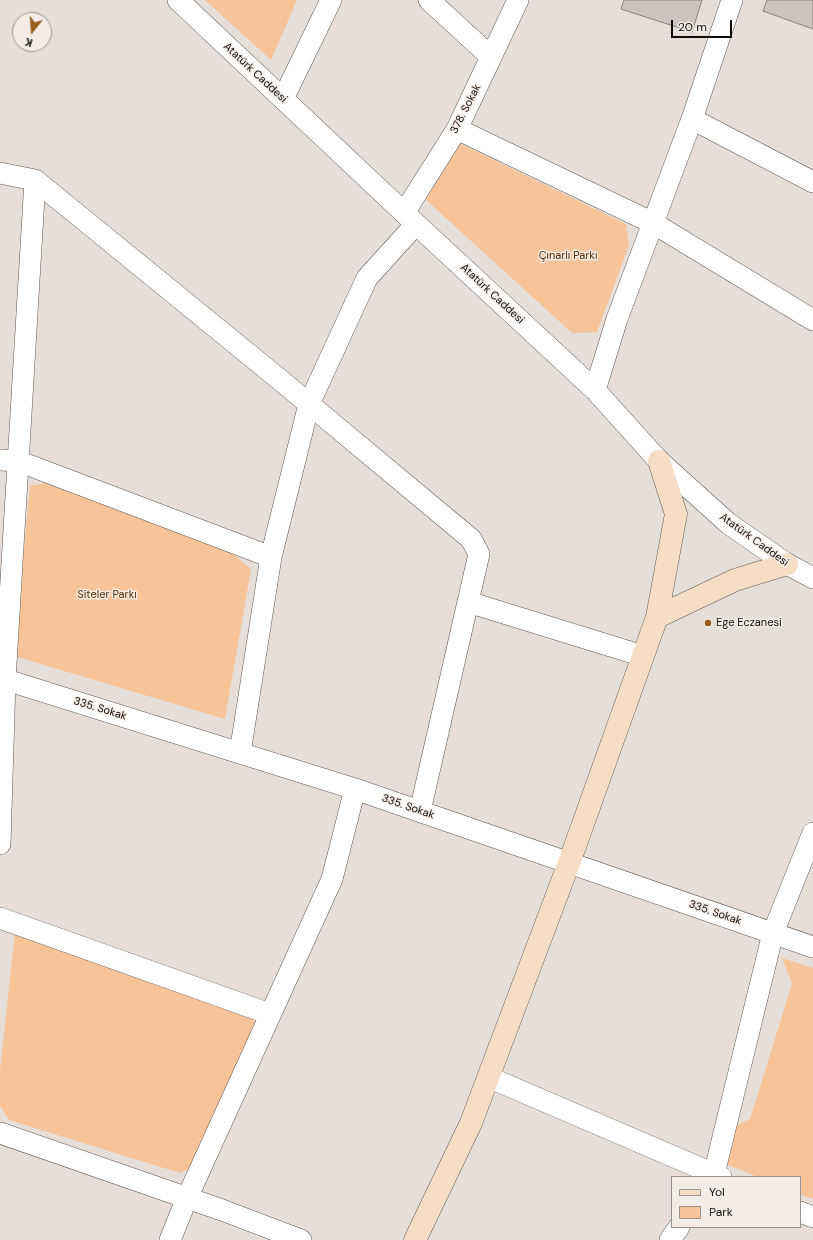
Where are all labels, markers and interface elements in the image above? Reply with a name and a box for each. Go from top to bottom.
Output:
north arrow [12,12,52,52]
scale bar [673,12,734,38]
text: 20 m [678,19,707,35]
text: K [23,35,34,50]
street label: Atatürk Caddesi [220,40,290,106]
street label: 378. Sokak [448,82,484,136]
park label: Çınarlı Parkı [539,249,597,263]
street label: Atatürk Caddesi [457,261,527,327]
street label: Atatürk Caddesi [717,510,791,570]
park label: Siteler Parkı [77,588,137,602]
place label: Ege Eczanesi [716,616,782,630]
marker: Ege Eczanesi [703,618,713,628]
street label: 335. Sokak [72,695,128,723]
street label: 335. Sokak [380,792,436,822]
street label: 335. Sokak [687,898,743,928]
legend [671,1176,801,1228]
text: Yol [709,1184,725,1200]
text: Park [709,1204,733,1220]

